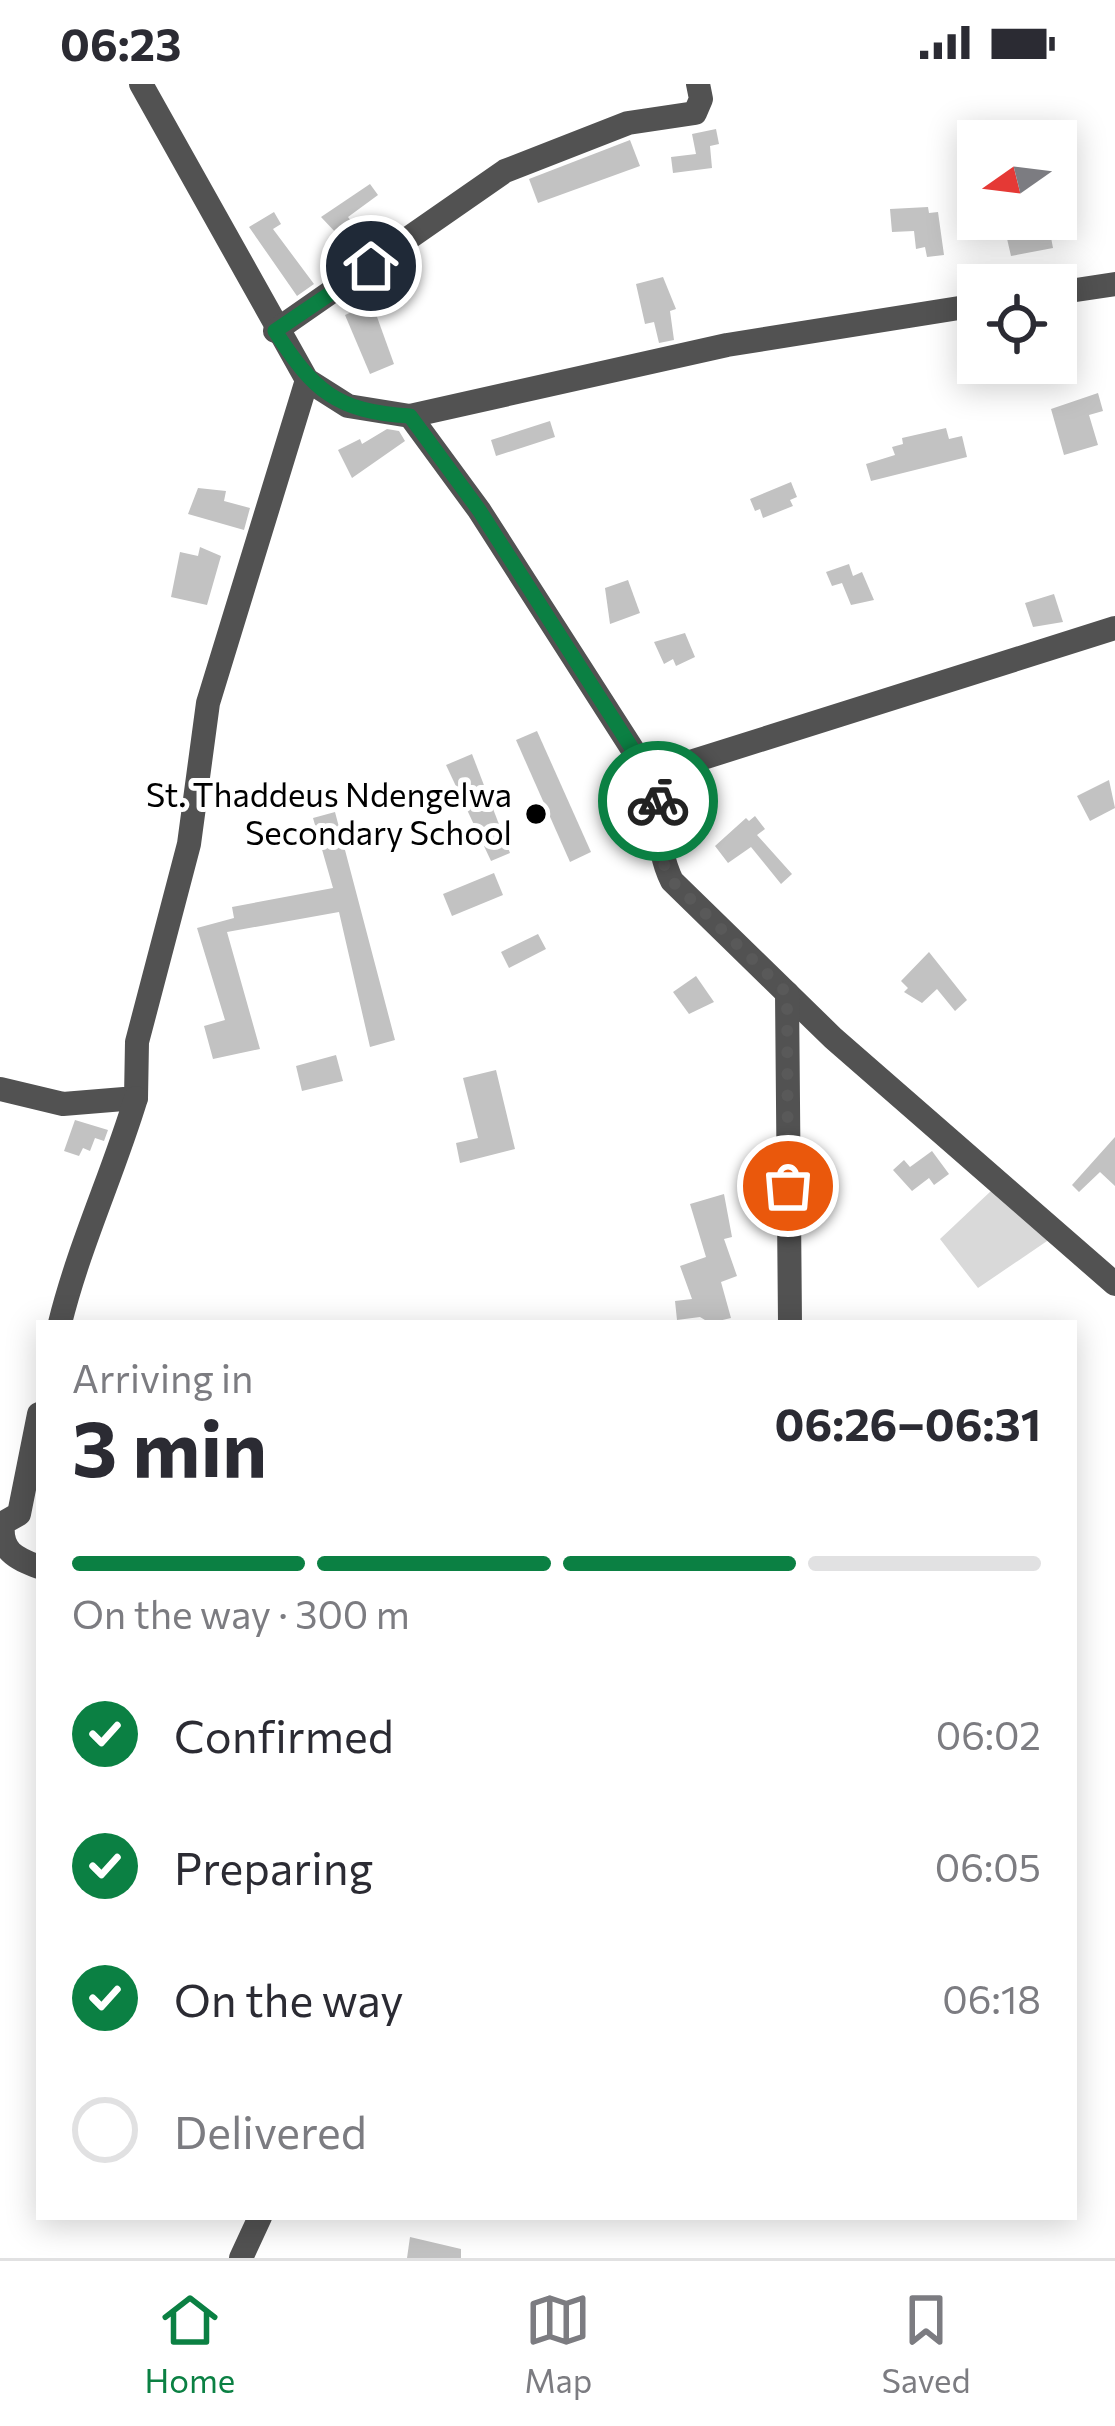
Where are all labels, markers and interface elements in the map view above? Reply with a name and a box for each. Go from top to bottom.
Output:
text: 06:23 [60,15,181,70]
north arrow [957,120,1077,240]
map controls [957,120,1077,384]
pin [320,215,422,317]
icon: home [338,233,404,299]
button: locate [957,264,1077,384]
courier [598,741,718,861]
icon: bike [625,768,691,834]
place label: St. Thaddeus Ndengelwa Secondary School [146,773,512,852]
marker: St. Thaddeus Ndengelwa Secondary School [523,801,549,827]
pin [737,1135,839,1237]
icon: bag [755,1153,821,1219]
text: Arriving in [72,1353,253,1401]
text: 06:26–06:31 [775,1395,1041,1450]
text: 3 min [72,1398,267,1493]
text: On the way · 300 m [72,1589,410,1637]
icon: check [72,1701,138,1767]
text: Confirmed [174,1707,394,1762]
text: 06:02 [936,1710,1041,1758]
icon: check [72,1833,138,1899]
text: Preparing [174,1839,373,1894]
text: 06:05 [935,1842,1041,1890]
icon: check [72,1965,138,2031]
text: On the way [174,1971,404,2026]
text: 06:18 [942,1974,1041,2022]
text: Delivered [174,2103,367,2158]
tab: Home [145,2287,235,2400]
tab: Map [524,2287,592,2400]
tab: Saved [881,2287,970,2400]

